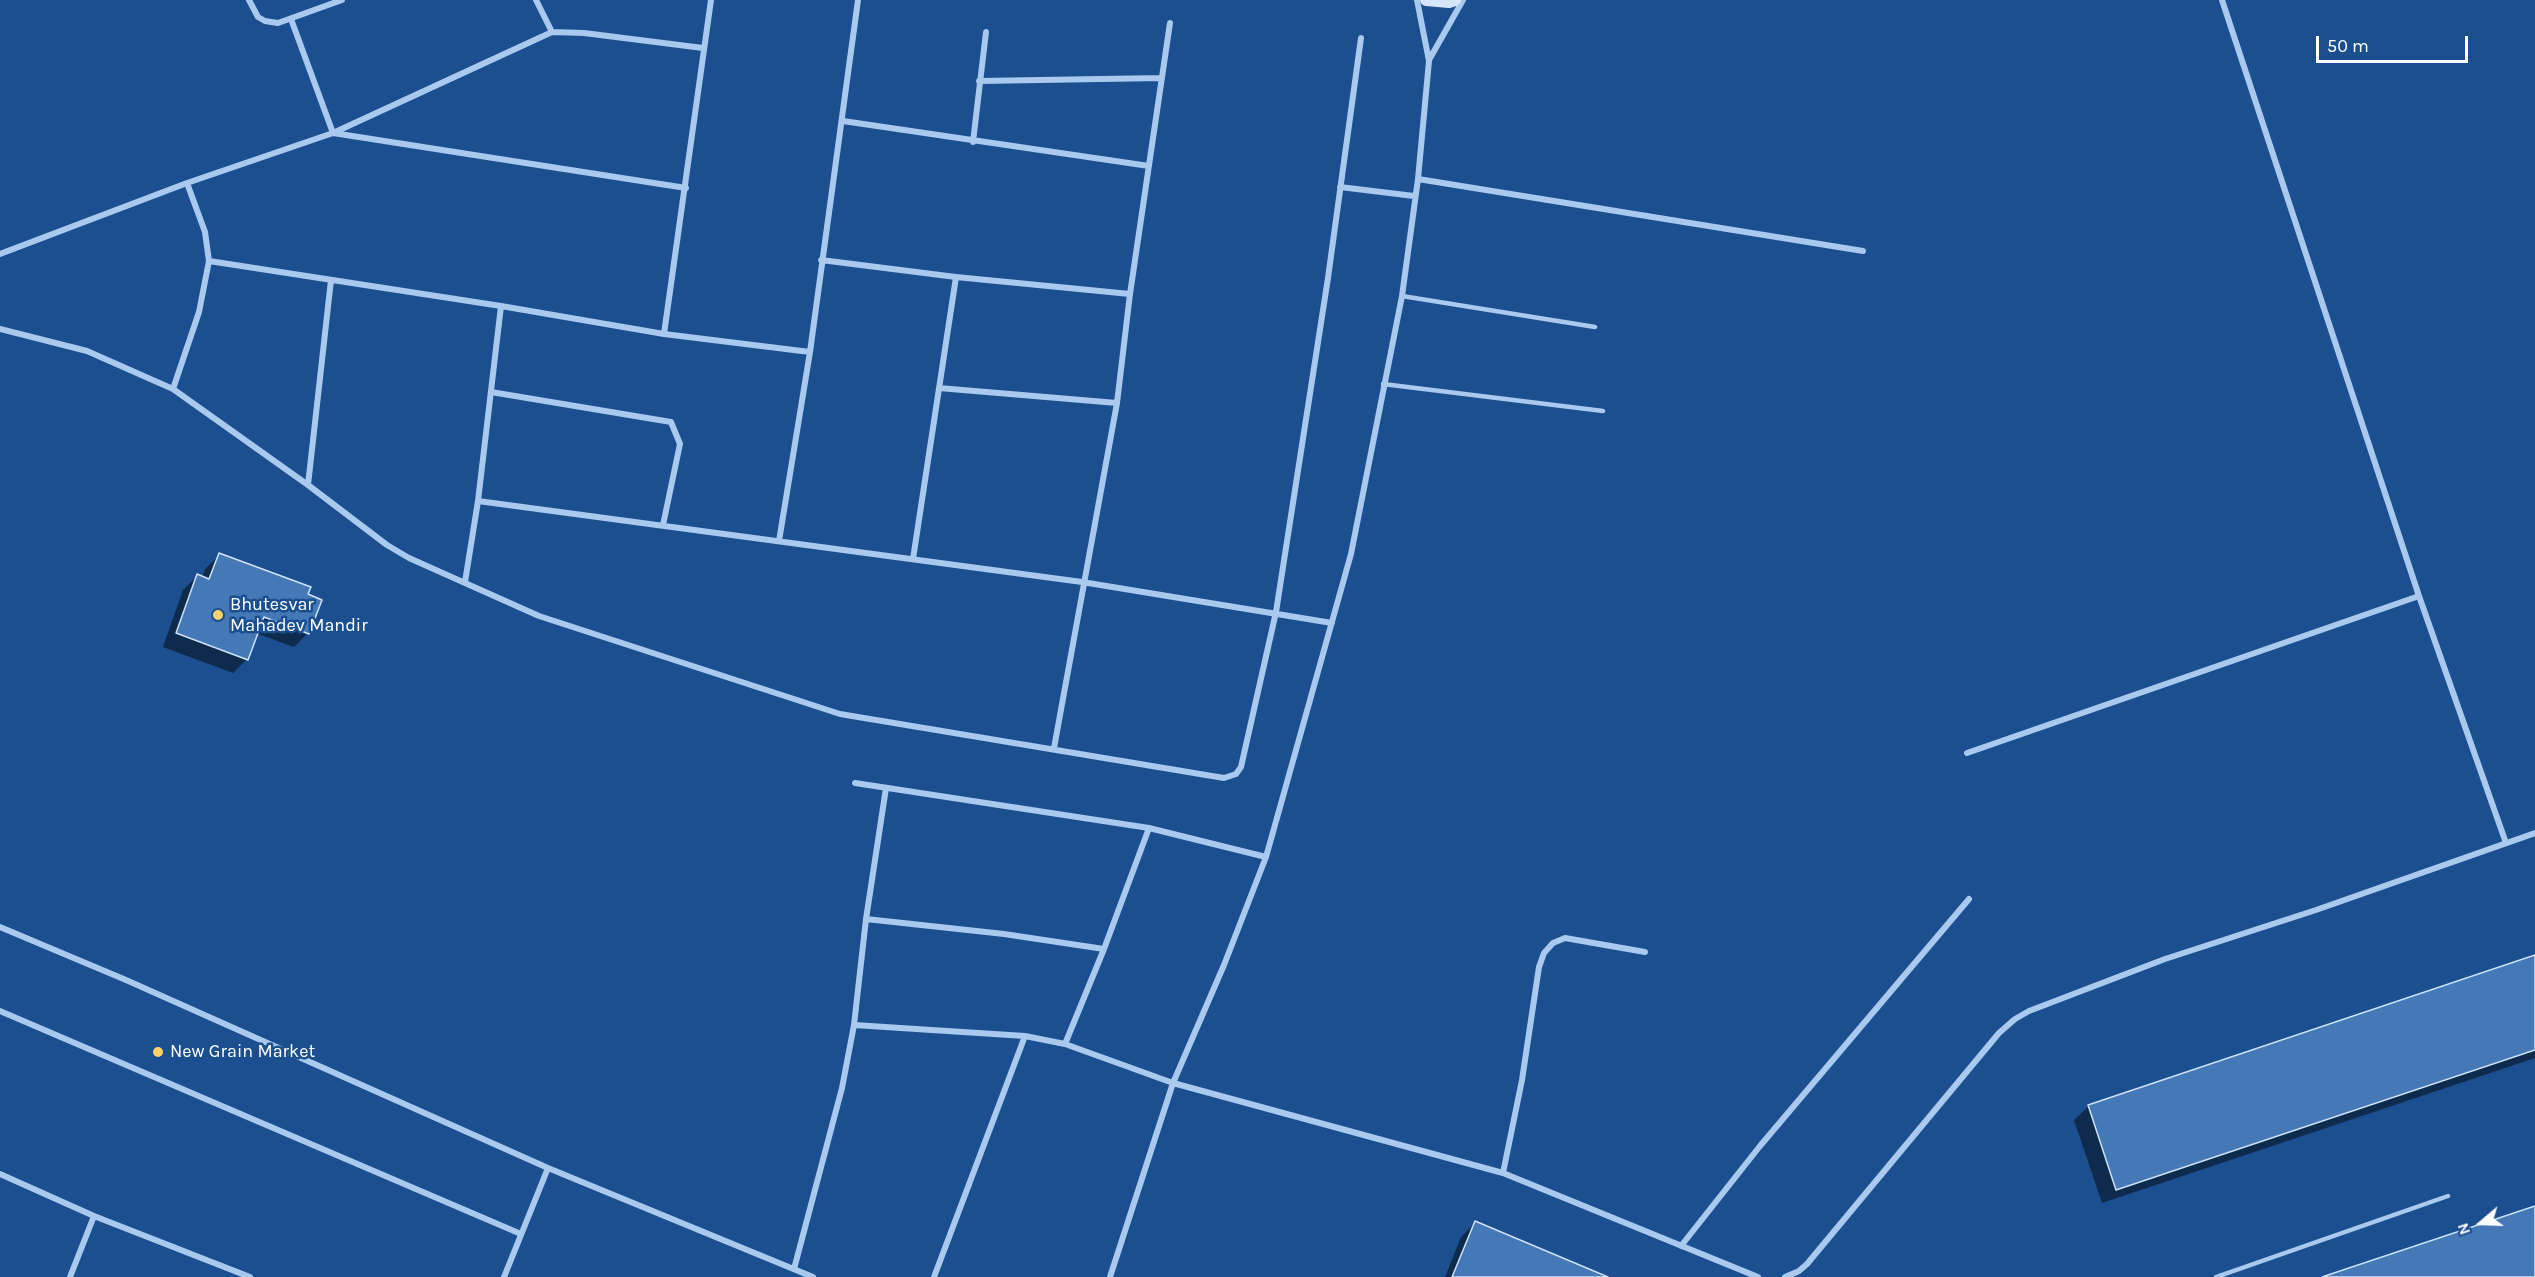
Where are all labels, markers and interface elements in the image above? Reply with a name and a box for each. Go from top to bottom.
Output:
scale bar [2319,24,2470,62]
text: 50 m [2327,35,2369,57]
place label: Bhutesvar Mahadev Mandir [230,594,368,636]
marker: Bhutesvar Mahadev Mandir [211,608,225,622]
place label: New Grain Market [170,1041,315,1063]
marker: New Grain Market [151,1045,165,1059]
north arrow [2451,1193,2511,1253]
text: N [2453,1221,2474,1238]

